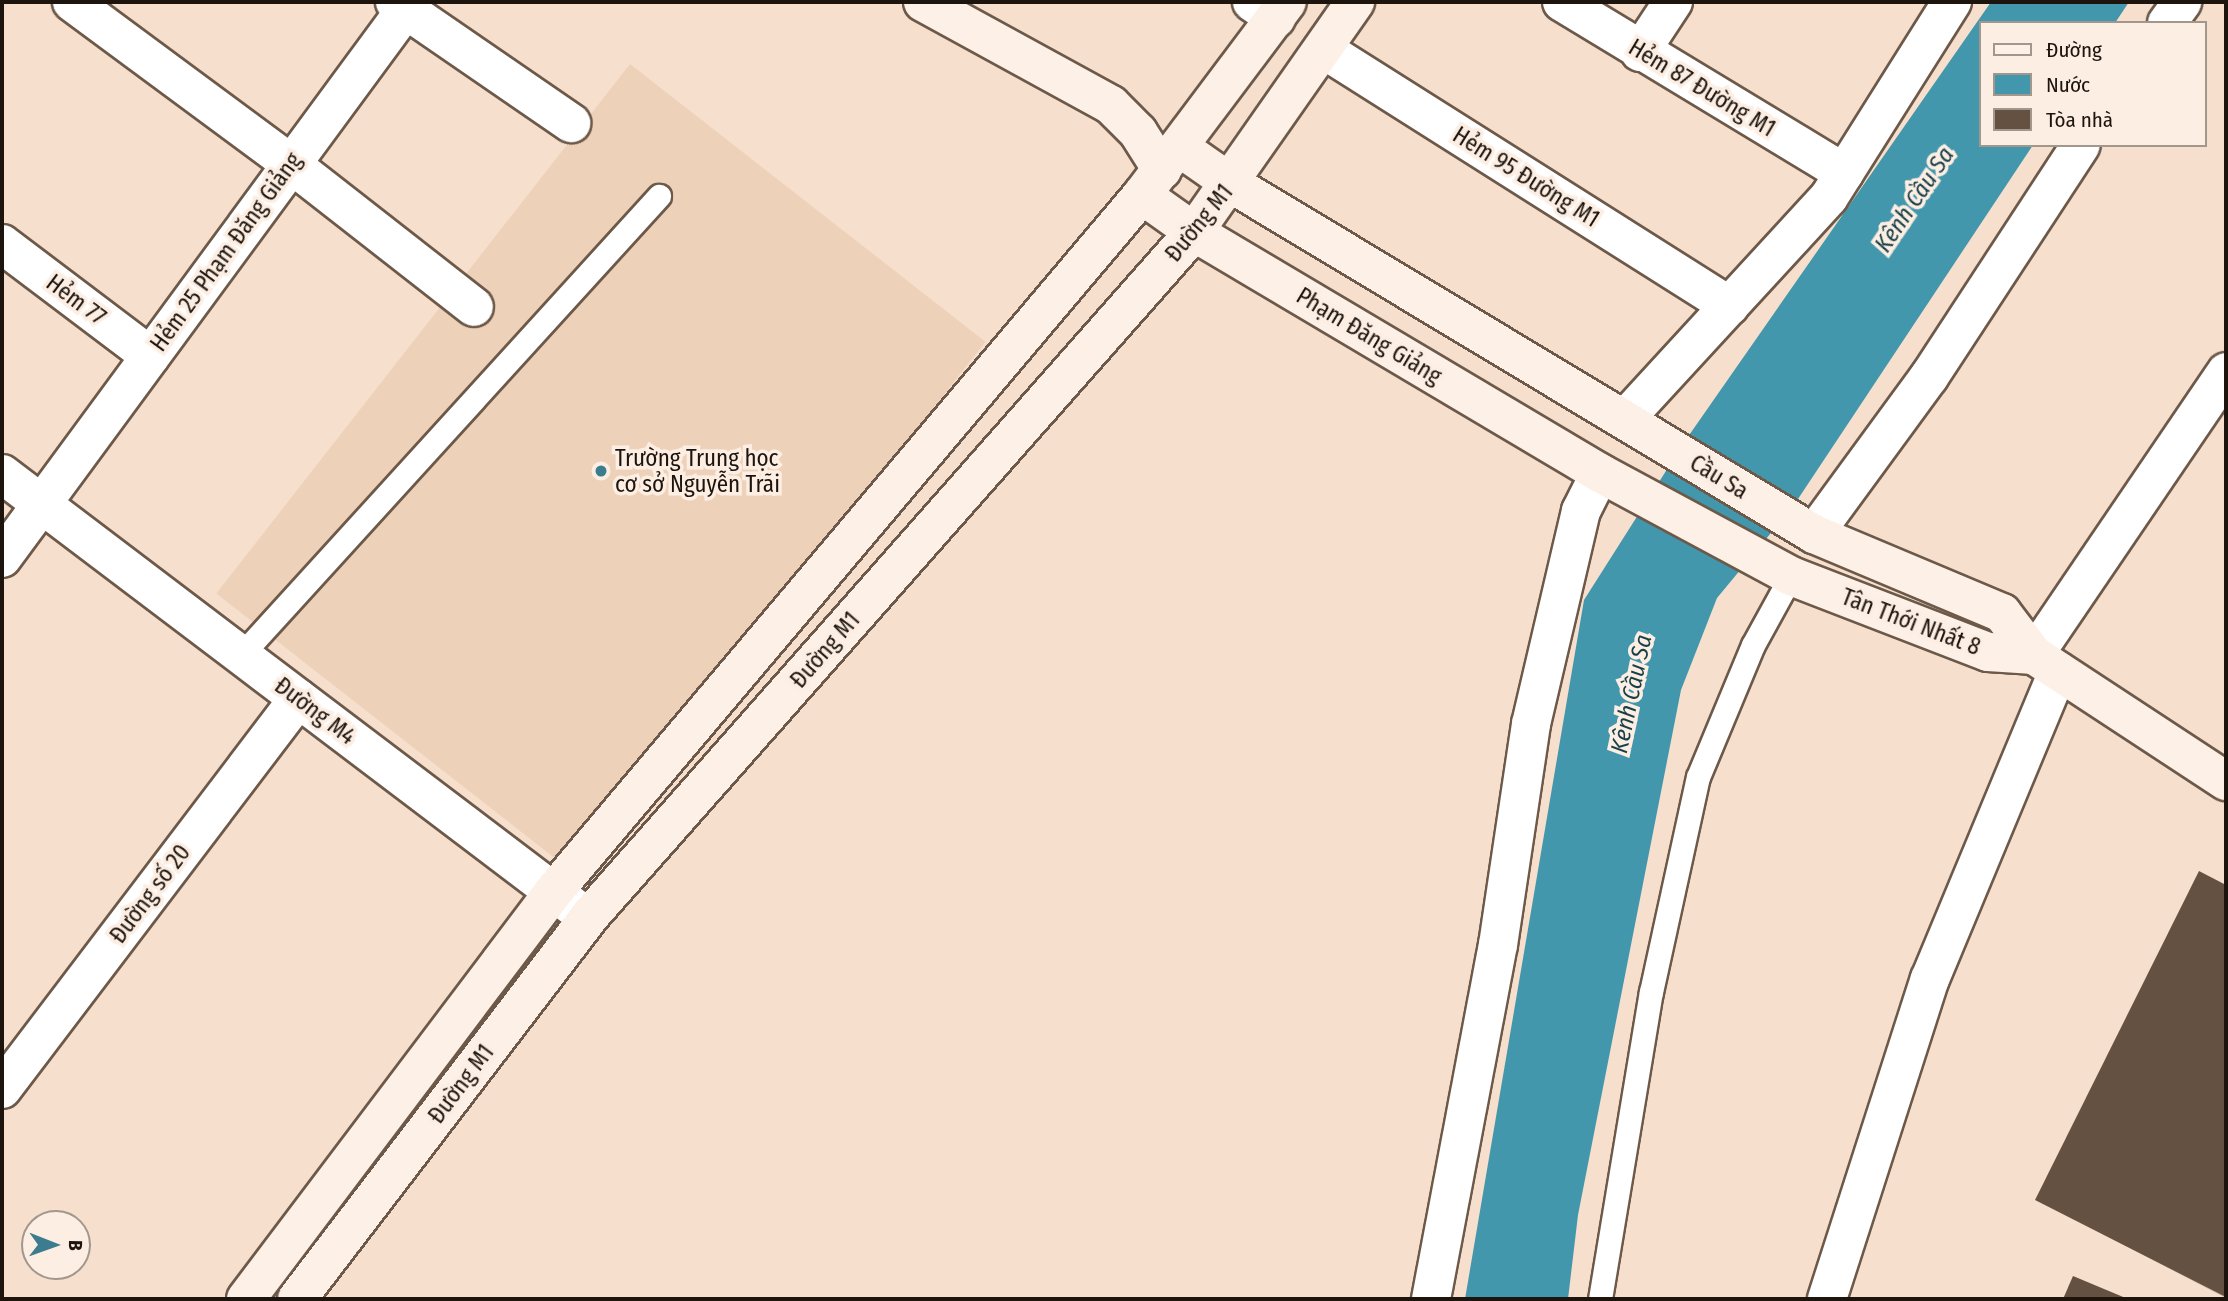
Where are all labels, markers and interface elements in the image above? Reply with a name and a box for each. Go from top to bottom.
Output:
legend [1980,21,2207,147]
street label: Hẻm 87 Đường M1 [1624,33,1780,143]
text: Đường [2046,37,2102,63]
text: Nước [2046,72,2090,98]
text: Tòa nhà [2046,107,2113,133]
street label: Hẻm 95 Đường M1 [1448,121,1604,233]
water label: Kênh Cầu Sa [1869,142,1961,258]
street label: Hẻm 25 Phạm Đăng Giảng [145,147,307,357]
street label: Đường M1 [1159,179,1239,267]
street label: Hẻm 77 [41,269,111,331]
street label: Phạm Đăng Giảng [1292,282,1446,390]
place label: Trường Trung học cơ sở Nguyễn Trãi [615,444,780,498]
street label: Cầu Sa [1685,449,1753,505]
marker: Trường Trung học cơ sở Nguyễn Trãi [593,463,609,479]
street label: Tân Thới Nhất 8 [1838,583,1984,661]
street label: Đường M1 [785,606,865,694]
water label: Kênh Cầu Sa [1605,632,1659,756]
street label: Đường M4 [269,672,361,750]
street label: Đường số 20 [104,839,196,949]
street label: Đường M1 [422,1039,500,1129]
north arrow [21,1210,91,1280]
text: B [64,1240,87,1251]

